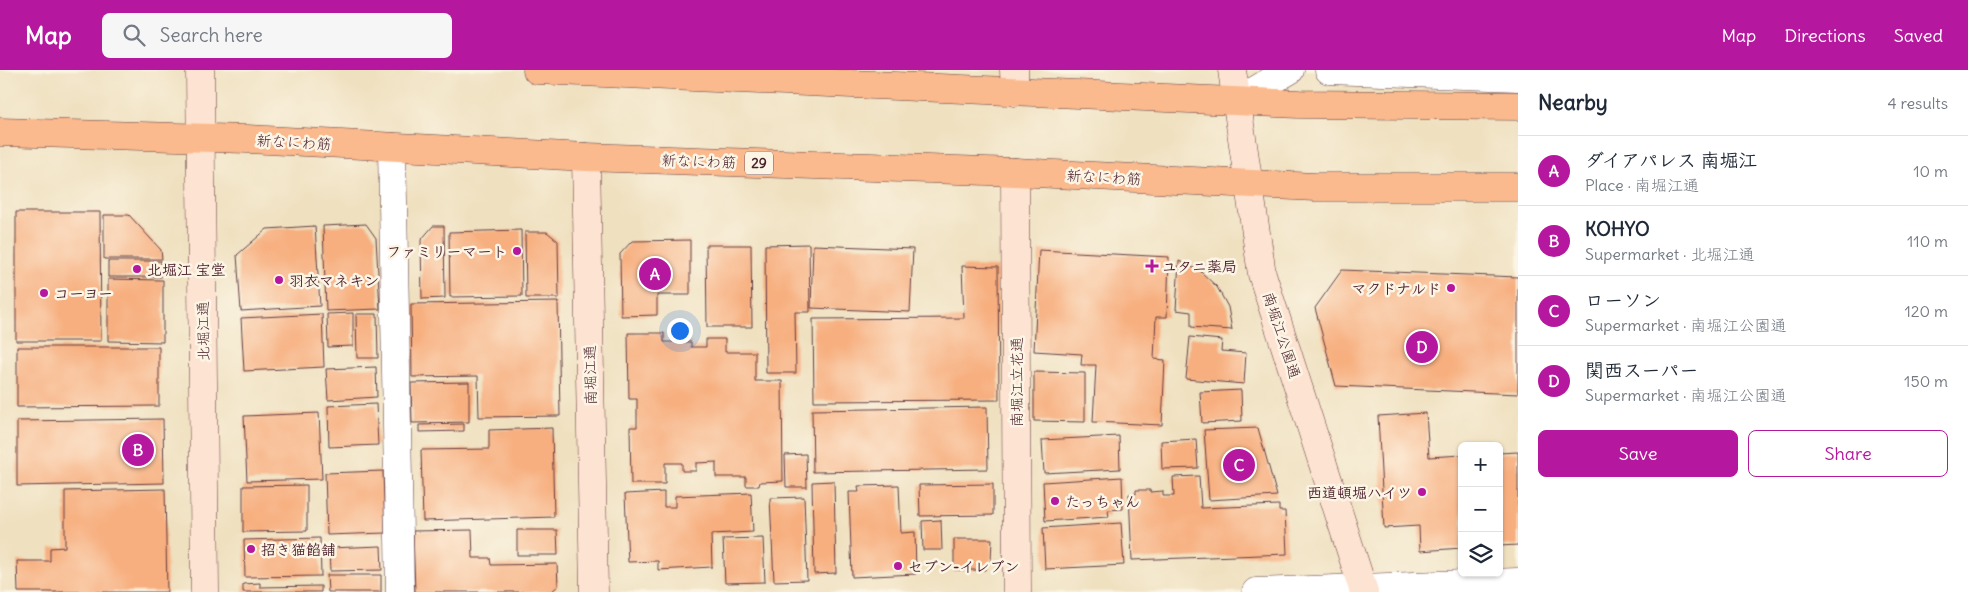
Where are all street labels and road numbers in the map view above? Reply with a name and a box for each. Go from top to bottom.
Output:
street label: 新なにわ筋 [256,131,332,153]
street label: 新なにわ筋 [661,150,737,172]
road number: 29 [745,152,773,175]
street label: 新なにわ筋 [1066,166,1142,188]
street label: 南堀江公園通 [1259,289,1305,381]
street label: 北堀江通 [193,301,213,361]
street label: 南堀江立花通 [1007,337,1026,427]
street label: 南堀江通 [580,345,600,405]

